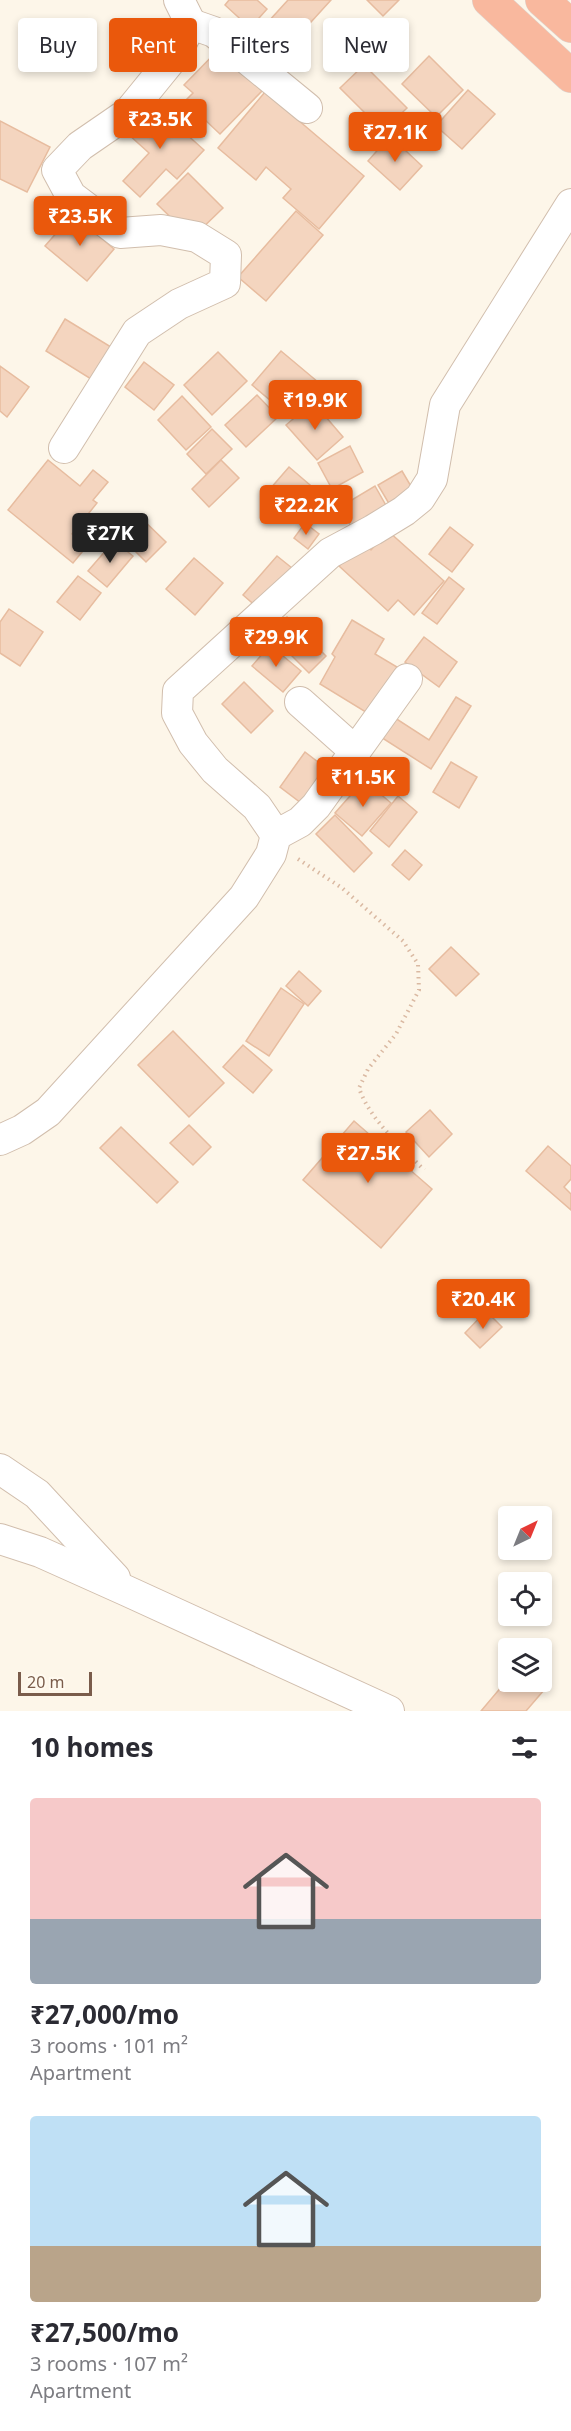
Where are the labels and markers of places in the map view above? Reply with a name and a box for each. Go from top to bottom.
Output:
pin: ₹23.5K [111,99,209,150]
pin: ₹27.1K [346,112,444,163]
pin: ₹23.5K [31,196,129,247]
pin: ₹19.9K [266,380,364,431]
pin: ₹22.2K [257,485,355,536]
pin: ₹27K [74,513,146,564]
pin: ₹29.9K [227,617,325,668]
pin: ₹11.5K [314,757,412,808]
pin: ₹27.5K [319,1133,417,1184]
pin: ₹20.4K [434,1279,532,1330]

